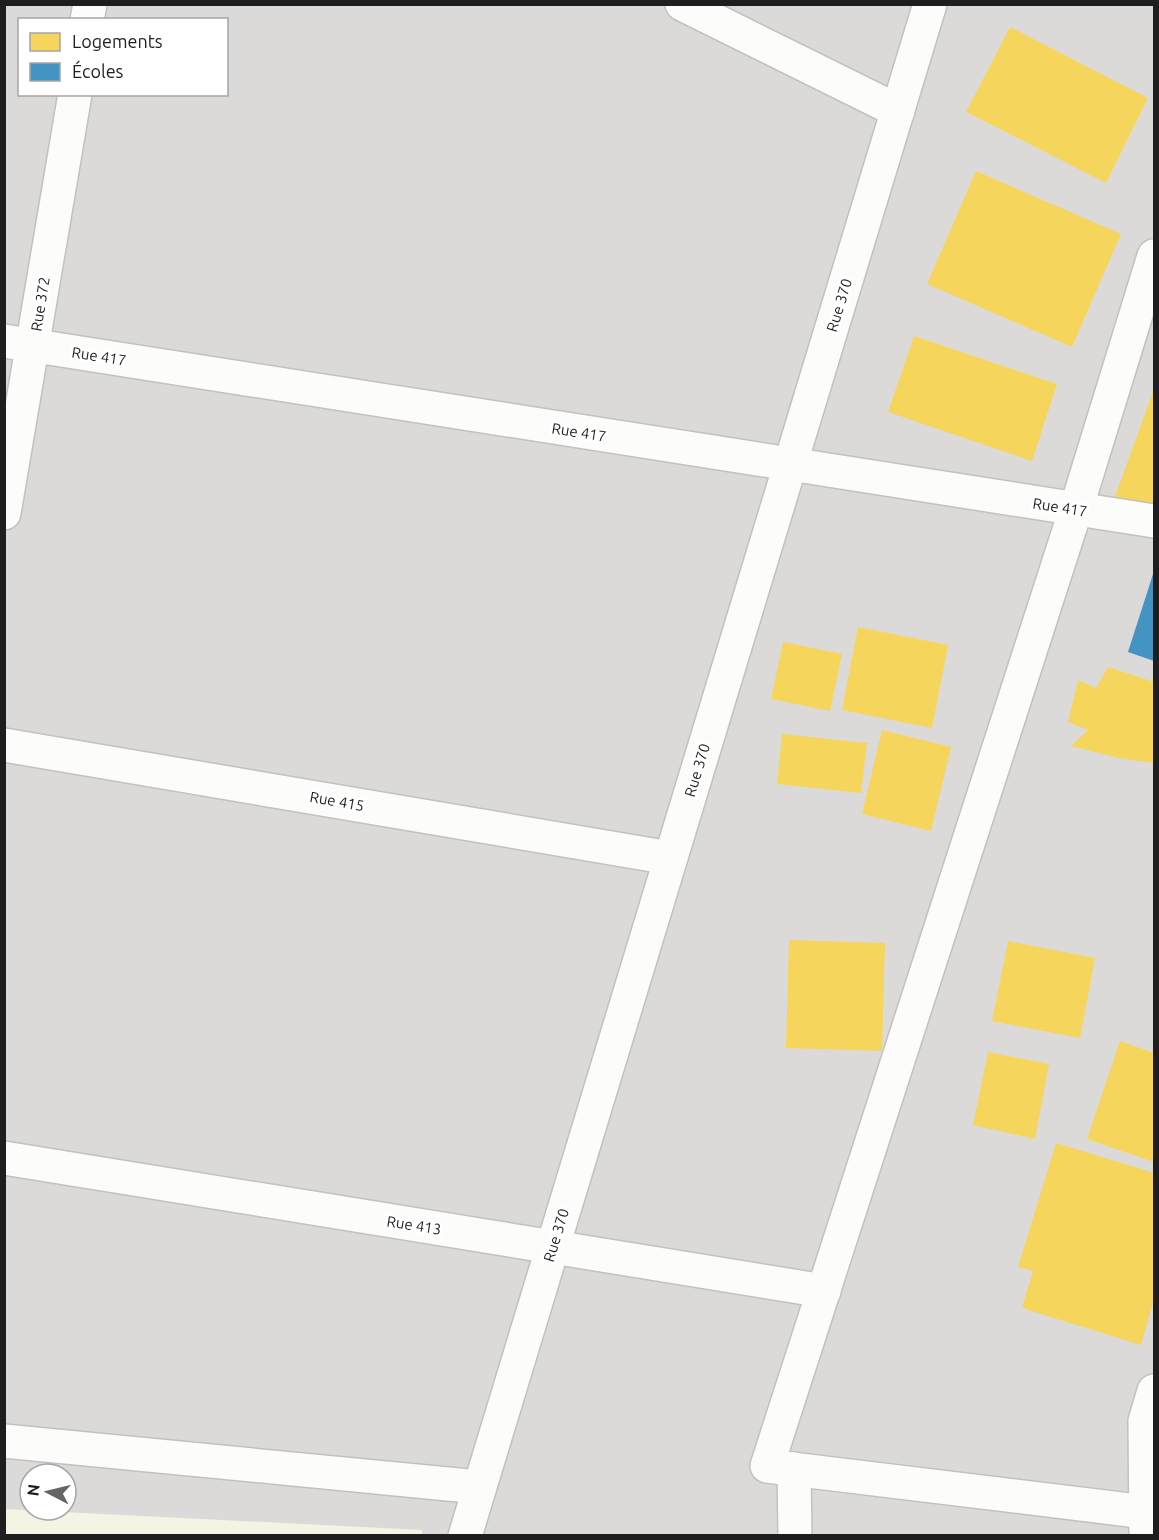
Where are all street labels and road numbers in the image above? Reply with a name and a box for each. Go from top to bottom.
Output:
street label: Rue 372 [27,276,53,332]
street label: Rue 370 [823,276,855,334]
street label: Rue 417 [71,343,127,369]
street label: Rue 417 [551,419,607,445]
street label: Rue 417 [1032,494,1088,520]
street label: Rue 370 [681,741,713,799]
street label: Rue 415 [308,788,366,814]
street label: Rue 370 [540,1206,572,1264]
street label: Rue 413 [386,1212,442,1238]

